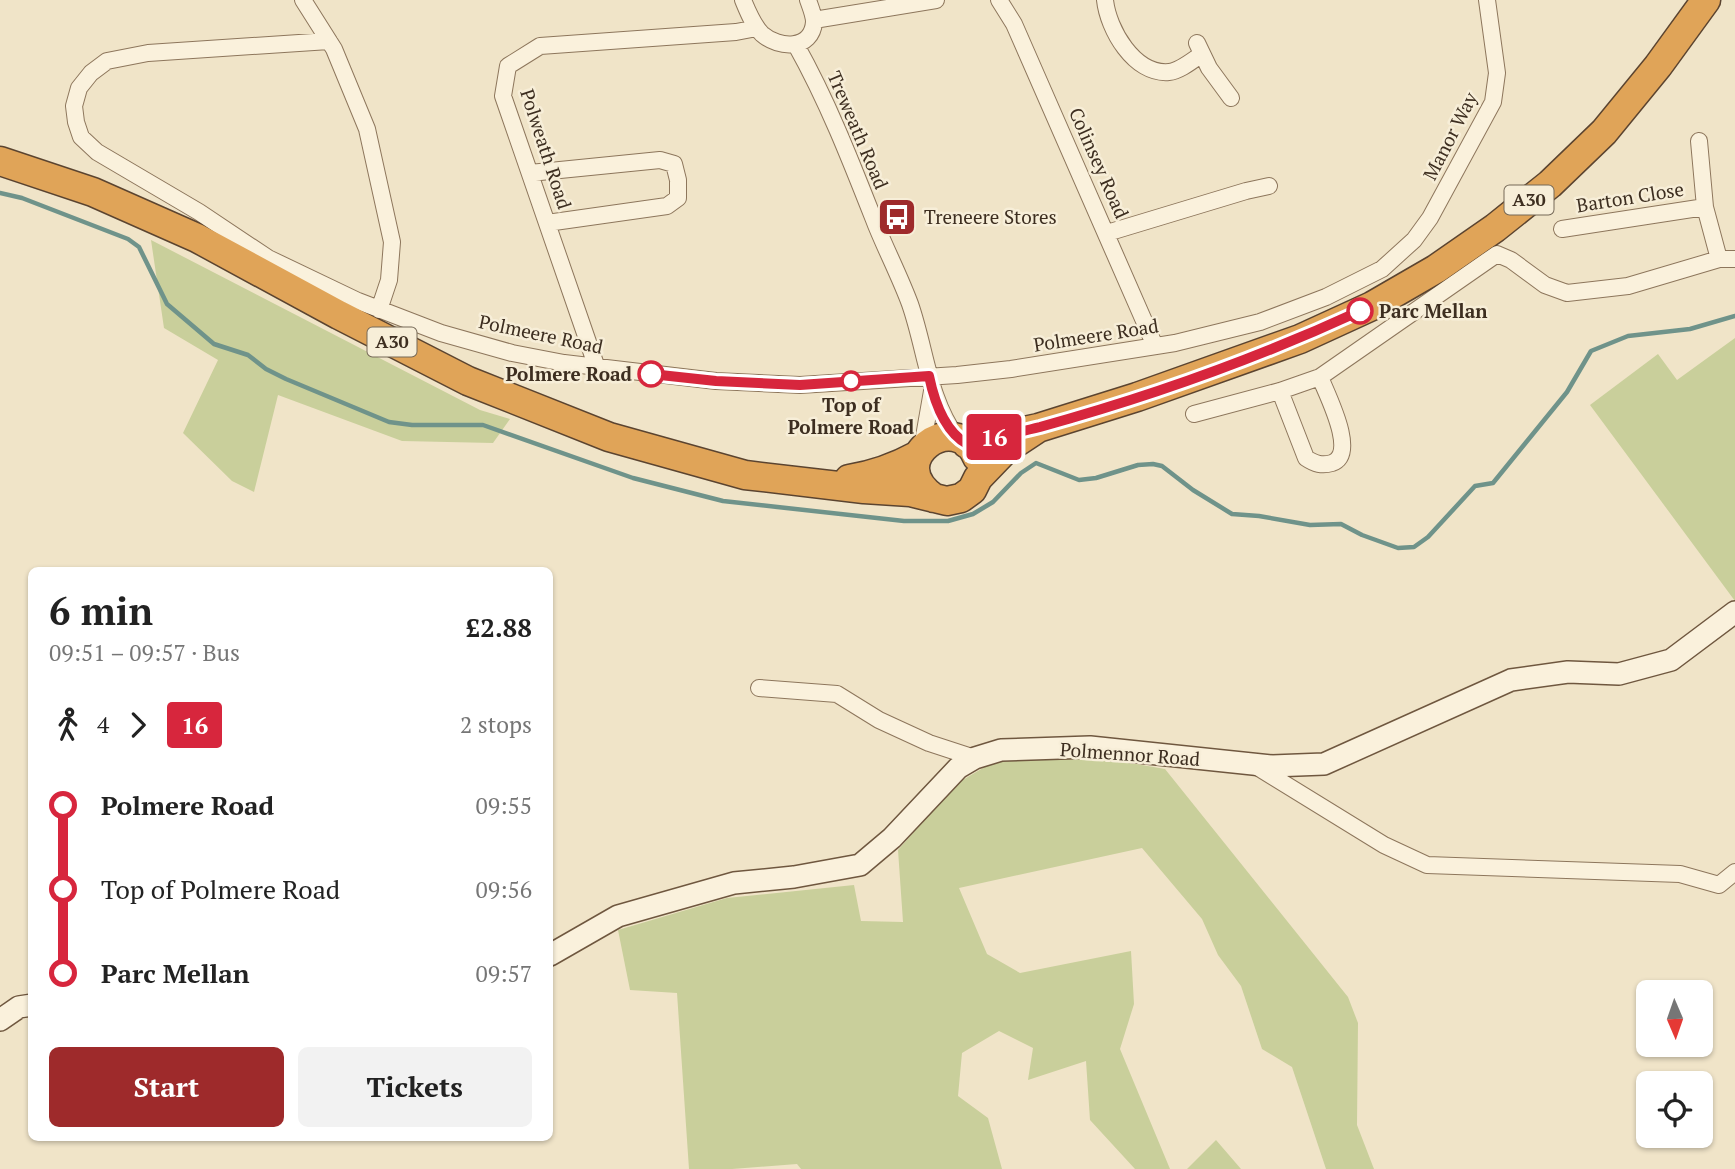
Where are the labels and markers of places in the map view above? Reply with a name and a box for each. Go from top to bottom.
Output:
bus stop icon: Treneere Stores [876,196,918,238]
place label: Treneere Stores [924,204,1057,229]
marker: Parc Mellan [1347,298,1373,324]
place label: Parc Mellan [1379,298,1488,323]
place label: Polmere Road [505,361,633,386]
marker: Polmere Road [638,361,664,387]
marker: Top of Polmere Road [841,371,861,391]
place label: Top of Polmere Road [788,392,915,439]

